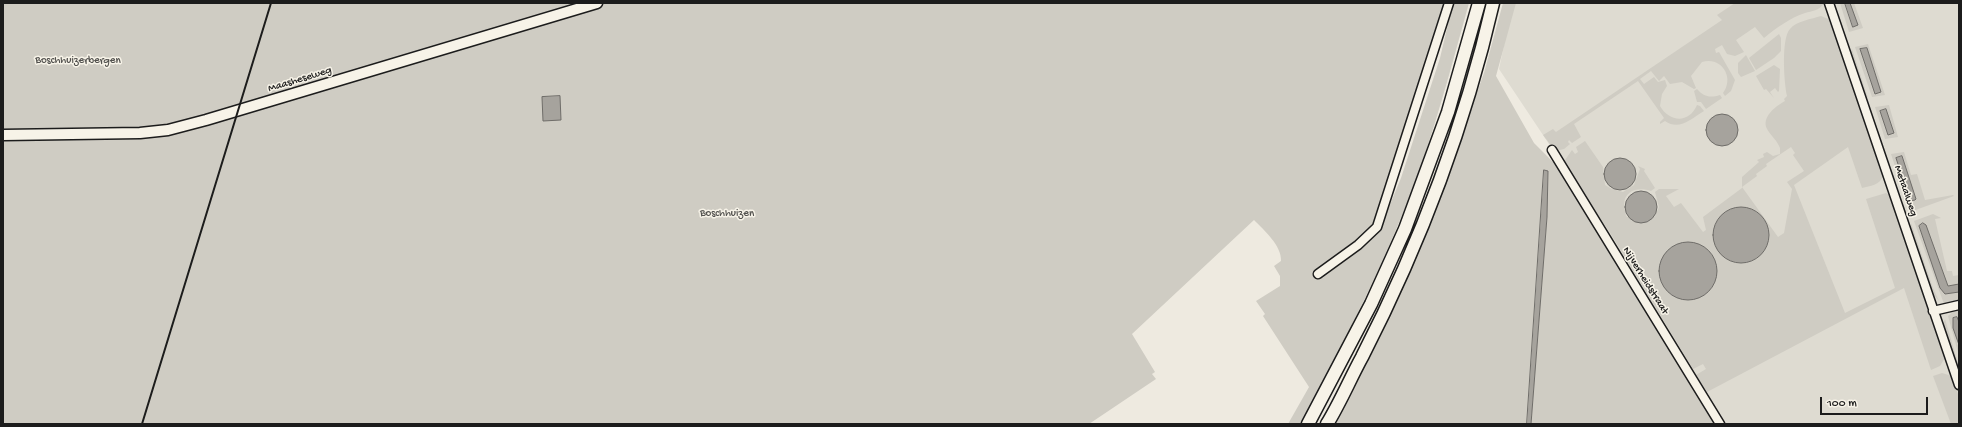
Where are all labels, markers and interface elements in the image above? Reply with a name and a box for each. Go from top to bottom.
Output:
park label: Boschhuizerbergen [35,54,121,68]
street label: Maasheseweg [267,64,333,96]
street label: Metaalweg [1890,164,1920,218]
park label: Boschhuizen [700,207,754,221]
street label: Nijverheidstraat [1619,245,1671,317]
scale bar [1822,389,1930,415]
text: 100 m [1827,397,1857,411]

